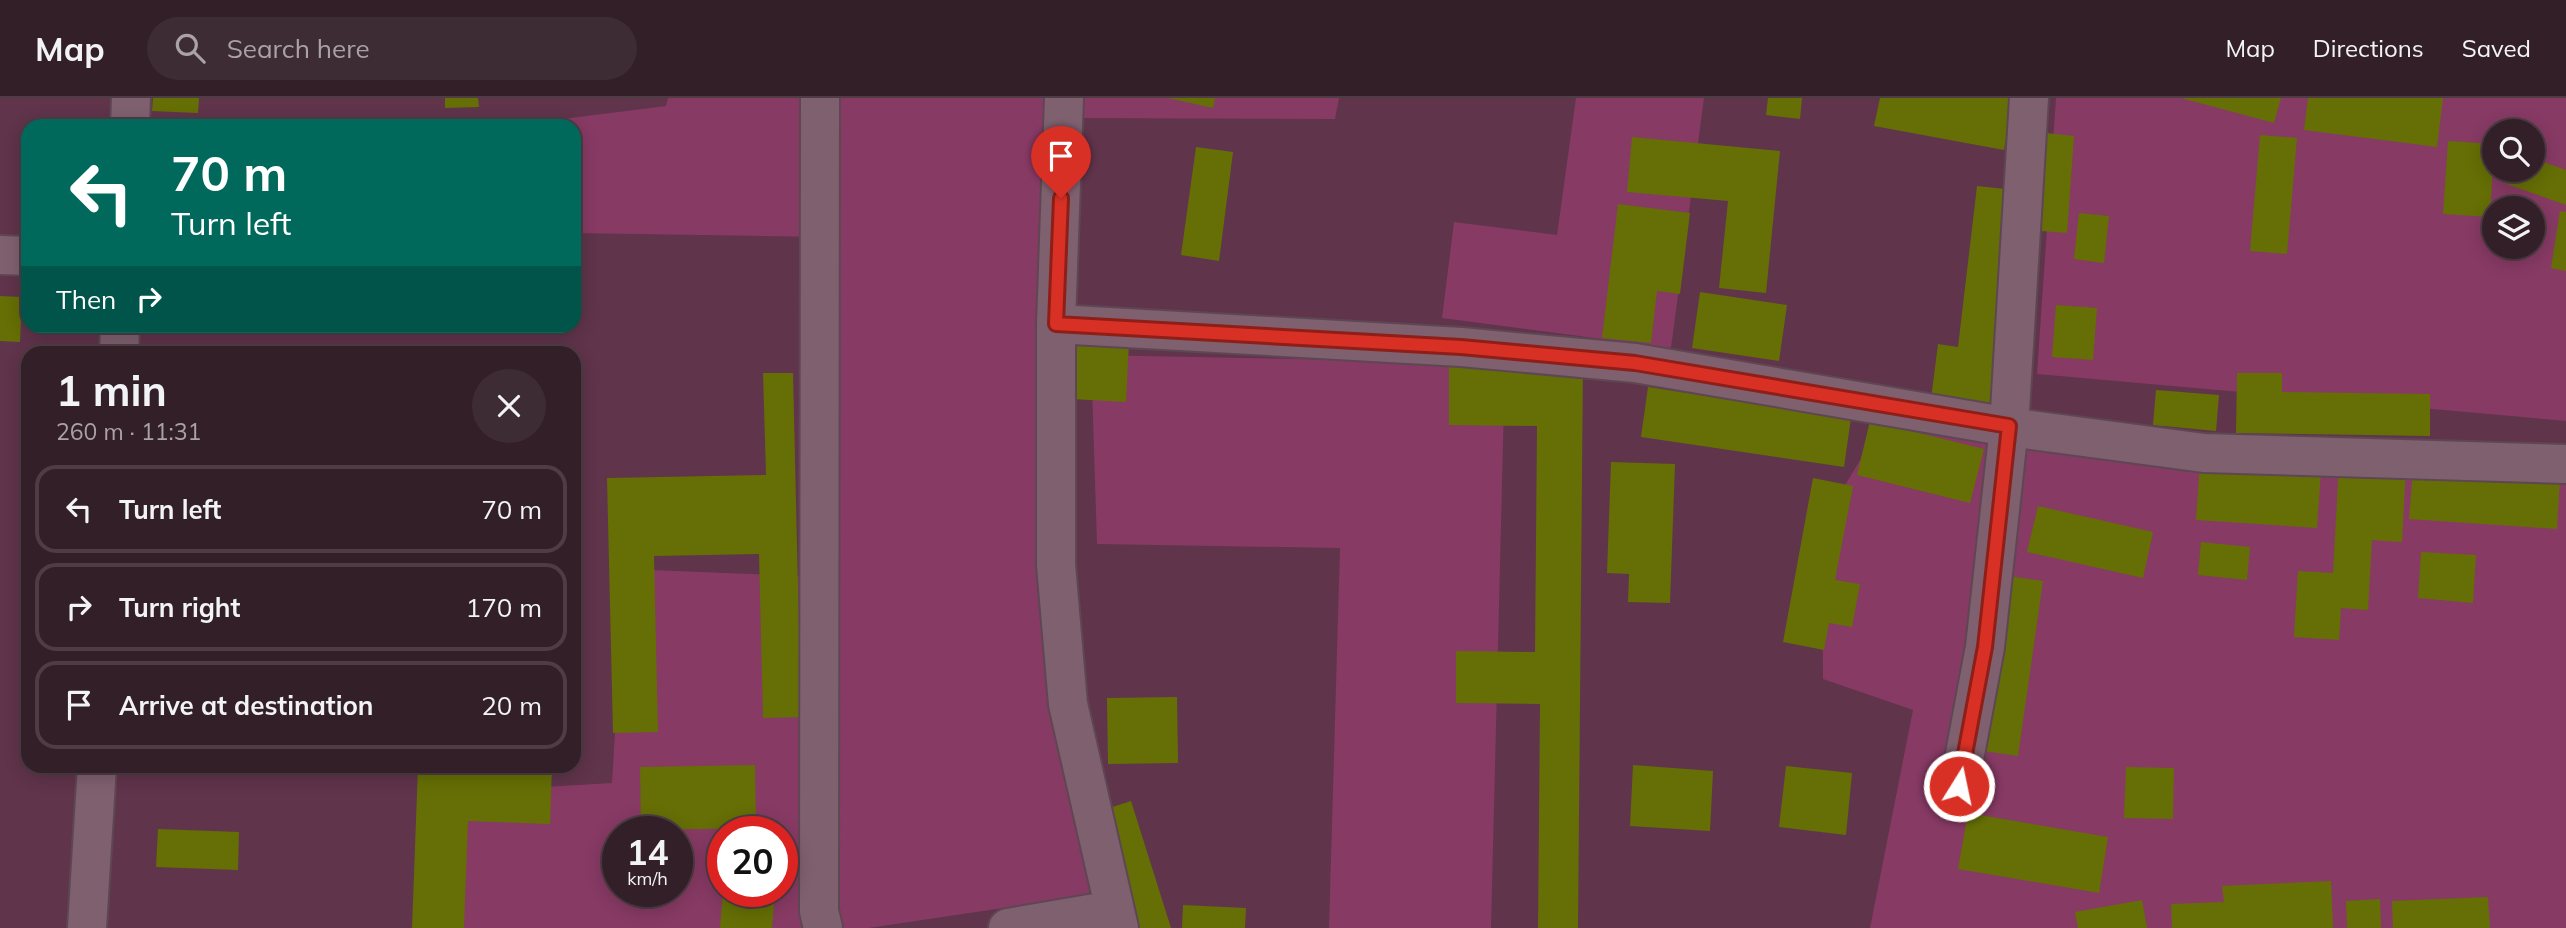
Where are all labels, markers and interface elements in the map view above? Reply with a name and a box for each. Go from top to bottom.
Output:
search box [147,17,637,80]
text: Map [35,28,105,69]
icon: search [171,29,209,67]
text: Search here [227,32,370,65]
text: Map [2225,33,2275,63]
text: Directions [2313,33,2424,63]
text: Saved [2462,33,2531,63]
map controls [2482,119,2545,259]
button: search [2482,119,2545,182]
pin [1031,126,1091,198]
icon: arrive [1042,137,1080,175]
text: 70 m [171,142,287,203]
icon: left [56,147,147,238]
button: layers [2482,196,2545,259]
text: Turn left [171,203,291,243]
icon: right [130,280,168,318]
text: Then [56,283,116,316]
text: 1 min [56,364,167,417]
button: close [472,369,546,443]
text: 260 m · 11:31 [56,417,201,446]
icon: left [60,490,98,528]
text: Turn left [119,493,221,526]
text: 70 m [481,493,542,526]
icon: right [60,588,98,626]
text: Turn right [119,591,240,624]
text: 170 m [466,591,542,624]
icon: arrive [60,686,98,724]
text: Arrive at destination [119,689,374,722]
text: 20 m [481,689,542,722]
position arrow [1922,749,1996,823]
speed limit sign: 20 [707,816,798,907]
text: 14 [626,830,669,874]
text: km/h [627,867,668,890]

